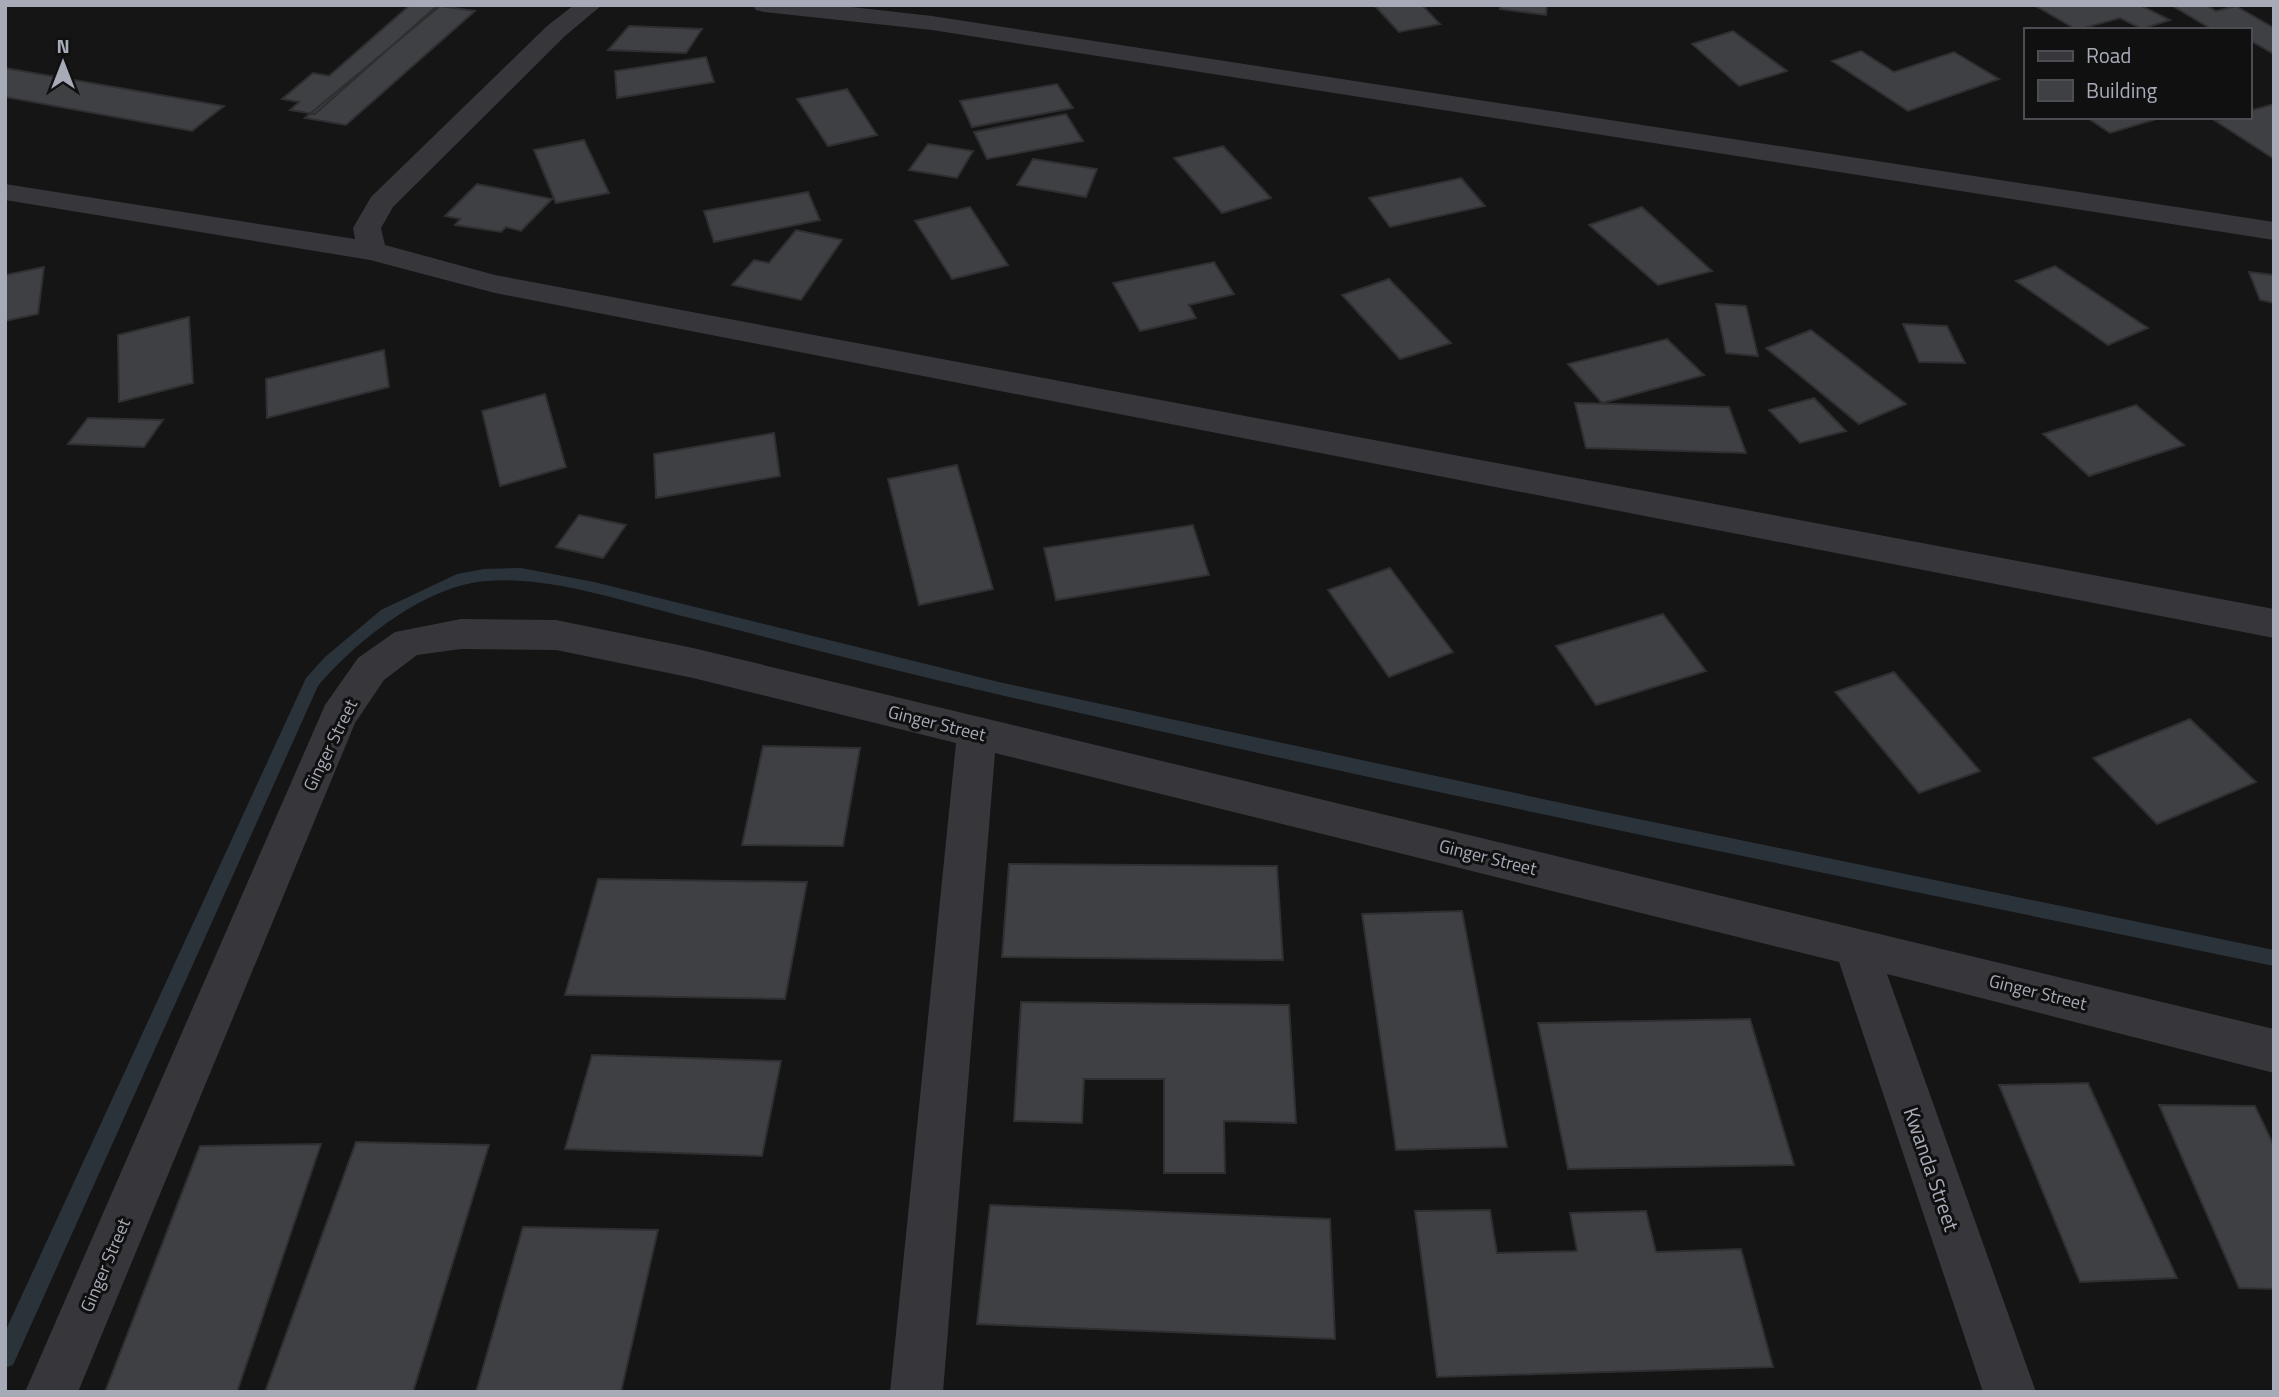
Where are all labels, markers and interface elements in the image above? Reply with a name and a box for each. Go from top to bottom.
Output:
north arrow [28,28,98,98]
legend [2024,28,2251,119]
text: N [56,31,70,60]
text: Road [2086,39,2131,71]
text: Building [2086,74,2158,106]
street label: Ginger Street [296,694,364,796]
street label: Ginger Street [885,698,989,748]
street label: Ginger Street [1436,832,1540,882]
street label: Ginger Street [1986,967,2090,1017]
street label: Kwanda Street [1896,1103,1968,1236]
street label: Ginger Street [73,1213,137,1316]

